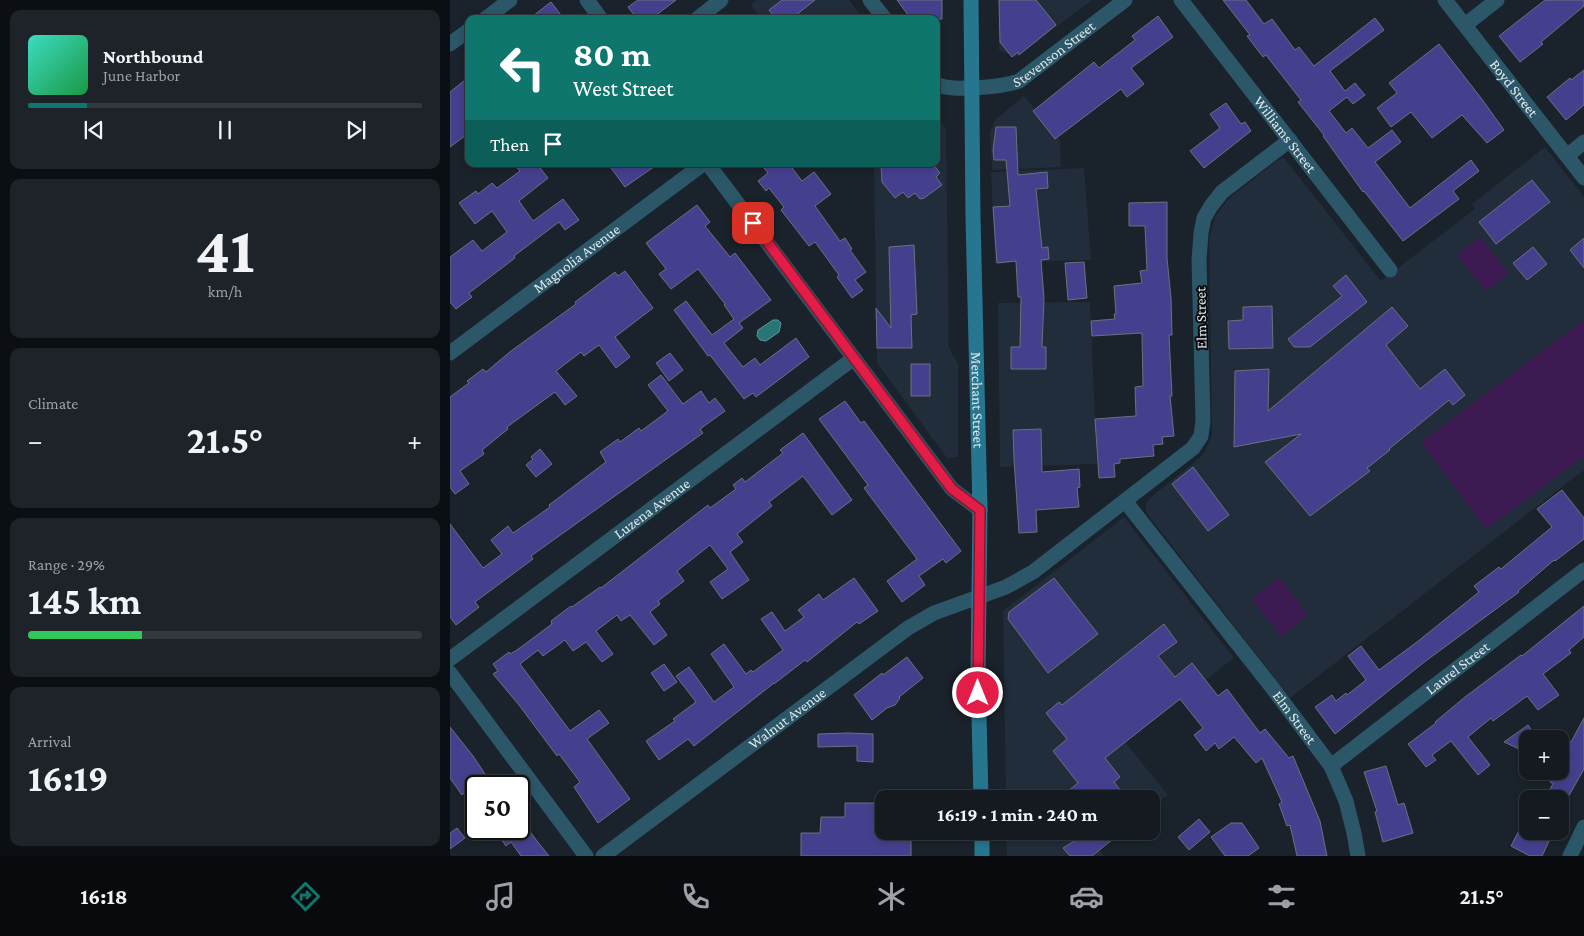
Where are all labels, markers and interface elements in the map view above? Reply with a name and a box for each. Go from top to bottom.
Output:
street label: Stevenson Street [1011,17,1099,90]
icon: left [490,35,555,100]
text: 80 m [573,35,651,74]
text: Northbound [103,46,203,67]
street label: Boyd Street [1487,56,1542,121]
text: June Harbor [103,67,180,84]
text: West Street [573,76,674,101]
street label: Williams Street [1251,93,1320,177]
icon: previous [80,116,108,144]
icon: pause [211,116,239,144]
icon: next [342,116,370,144]
icon: arrive [539,130,567,158]
text: Then [490,134,529,155]
pin [732,202,774,244]
icon: arrive [739,209,767,237]
text: 41 [195,214,255,286]
street label: Magnolia Avenue [530,221,623,296]
text: km/h [208,283,242,300]
street label: Elm Street [1192,286,1210,349]
street label: Merchant Street [968,352,987,449]
text: Climate [28,395,78,412]
text: 21.5° [187,419,263,461]
text: − [28,425,43,456]
text: + [407,425,422,456]
street label: Luzena Avenue [611,475,693,542]
text: Range · 29% [28,556,105,573]
text: 145 km [28,580,141,622]
street label: Laurel Street [1423,638,1493,698]
position arrow [951,666,1003,718]
street label: Walnut Avenue [746,684,829,752]
street label: Elm Street [1270,688,1320,748]
map controls [1519,730,1569,840]
button: + [1519,730,1569,780]
text: Arrival [28,733,72,750]
text: 16:19 [28,757,109,799]
speed limit sign: 50 [465,775,530,840]
button: − [1519,790,1569,840]
text: 16:19 · 1 min · 240 m [937,804,1098,825]
icon: directions [288,879,323,914]
icon: music [483,879,518,914]
icon: phone [678,879,713,914]
icon: climate [874,879,909,914]
icon: car [1069,879,1104,914]
icon: filters [1264,879,1299,914]
text: 16:18 [80,884,128,909]
text: 21.5° [1459,884,1504,909]

